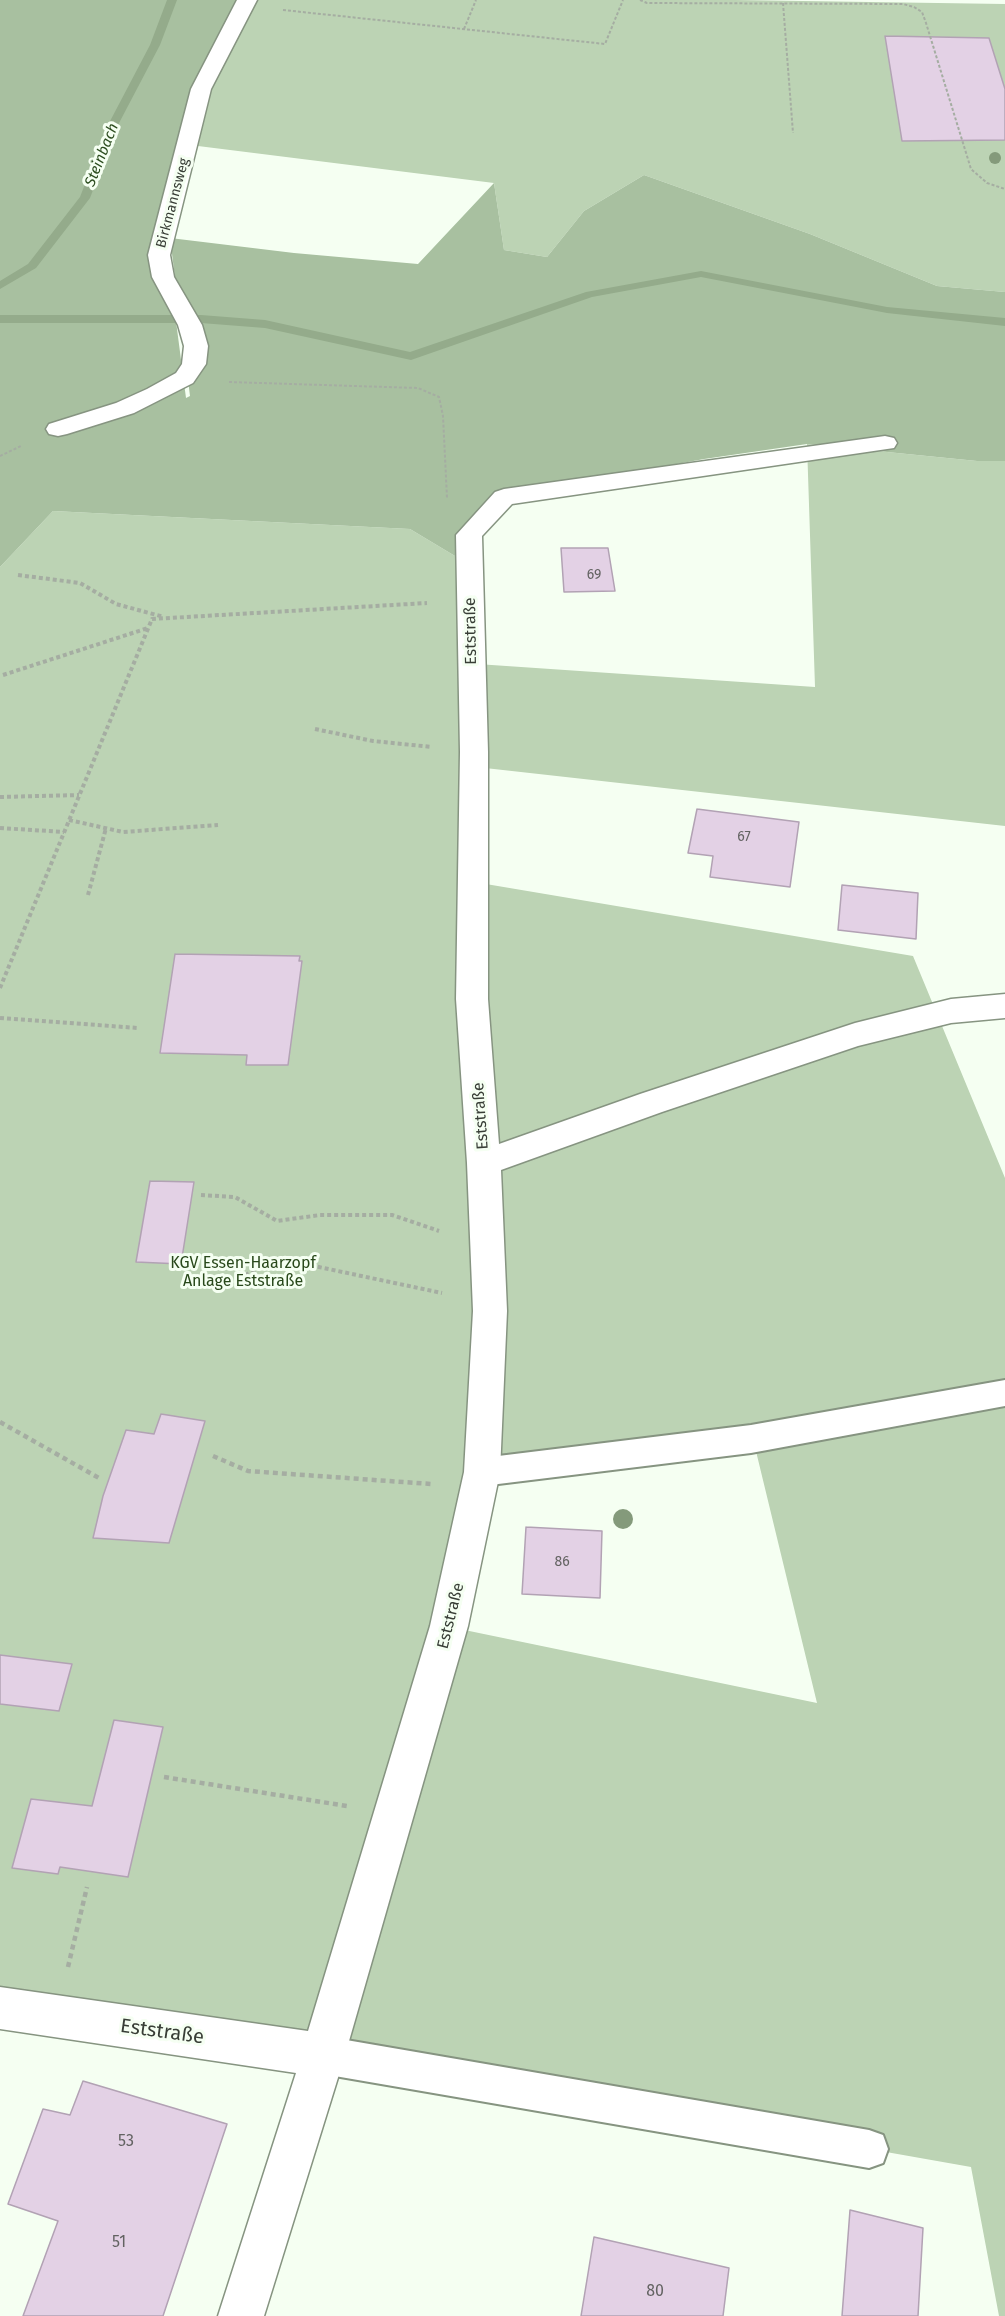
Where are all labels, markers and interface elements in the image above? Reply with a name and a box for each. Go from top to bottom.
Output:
water label: Steinbach [81,121,123,189]
street label: Birkmannsweg [153,156,193,250]
house number: 69 [587,567,601,583]
street label: Eststraße [461,597,481,665]
house number: 67 [737,829,751,845]
street label: Eststraße [469,1082,493,1150]
park label: KGV Essen-Haarzopf Anlage Eststraße [170,1254,316,1292]
house number: 86 [554,1554,570,1570]
street label: Eststraße [434,1581,468,1651]
street label: Eststraße [119,2014,205,2050]
house number: 53 [118,2132,134,2152]
house number: 51 [112,2233,126,2253]
house number: 80 [646,2282,664,2302]

